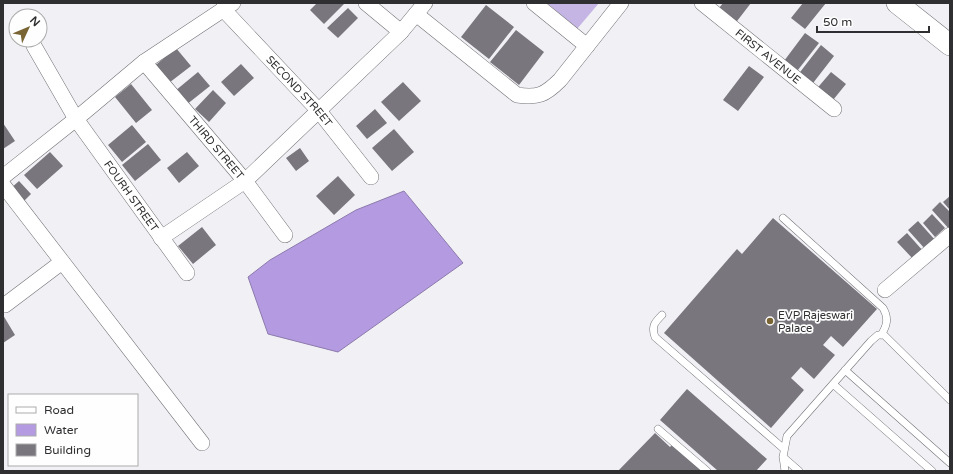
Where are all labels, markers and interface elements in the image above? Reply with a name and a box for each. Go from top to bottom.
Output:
north arrow [8,8,48,48]
scale bar [817,8,929,34]
text: N [27,14,43,29]
text: 50 m [823,15,852,29]
street label: FIRST AVENUE [733,26,803,87]
street label: SECOND STREET [263,53,335,130]
street label: THIRD STREET [186,113,247,182]
street label: FOURH STREET [101,158,161,234]
place label: EVP Rajeswari Palace [778,309,853,335]
marker: EVP Rajeswari Palace [765,316,775,326]
legend [8,394,138,466]
text: Road [44,403,74,417]
text: Water [44,423,79,437]
text: Building [44,443,91,457]

